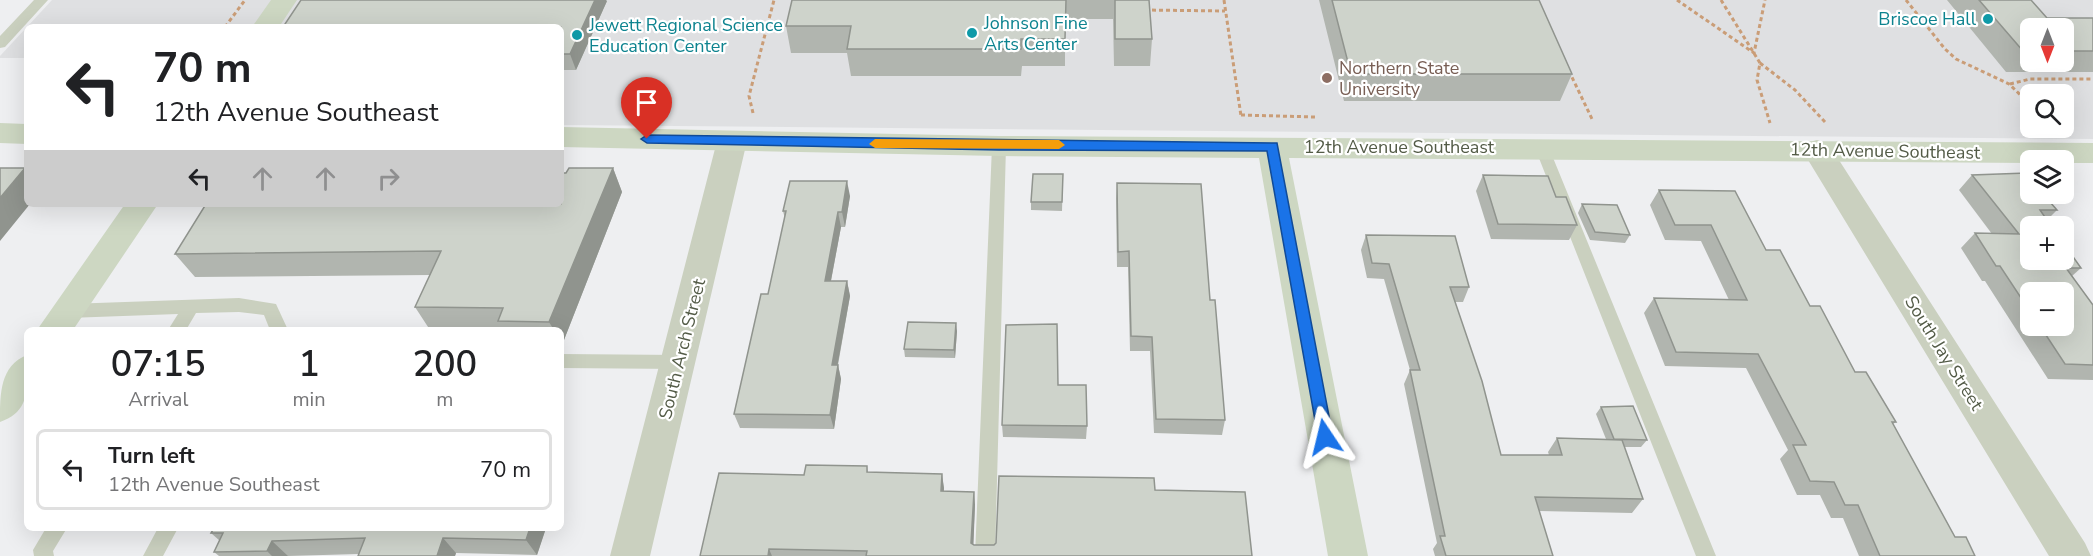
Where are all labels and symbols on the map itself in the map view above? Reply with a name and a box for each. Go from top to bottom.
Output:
place label: Briscoe Hall [1878,7,1977,31]
place label: Johnson Fine Arts Center [983,11,1088,56]
marker: Briscoe Hall [1981,12,1995,26]
place label: Jewett Regional Science Education Center [588,13,783,58]
north arrow [2020,18,2074,72]
marker: Johnson Fine Arts Center [965,26,979,40]
marker: Jewett Regional Science Education Center [570,28,584,42]
place label: Northern State University [1339,56,1459,101]
marker: Northern State University [1320,71,1334,85]
pin [621,77,672,139]
street label: 12th Avenue Southeast [1304,135,1495,159]
street label: 12th Avenue Southeast [1790,137,1981,165]
street label: South Arch Street [653,276,711,422]
street label: South Jay Street [1899,291,1989,415]
position arrow [1293,405,1357,469]

